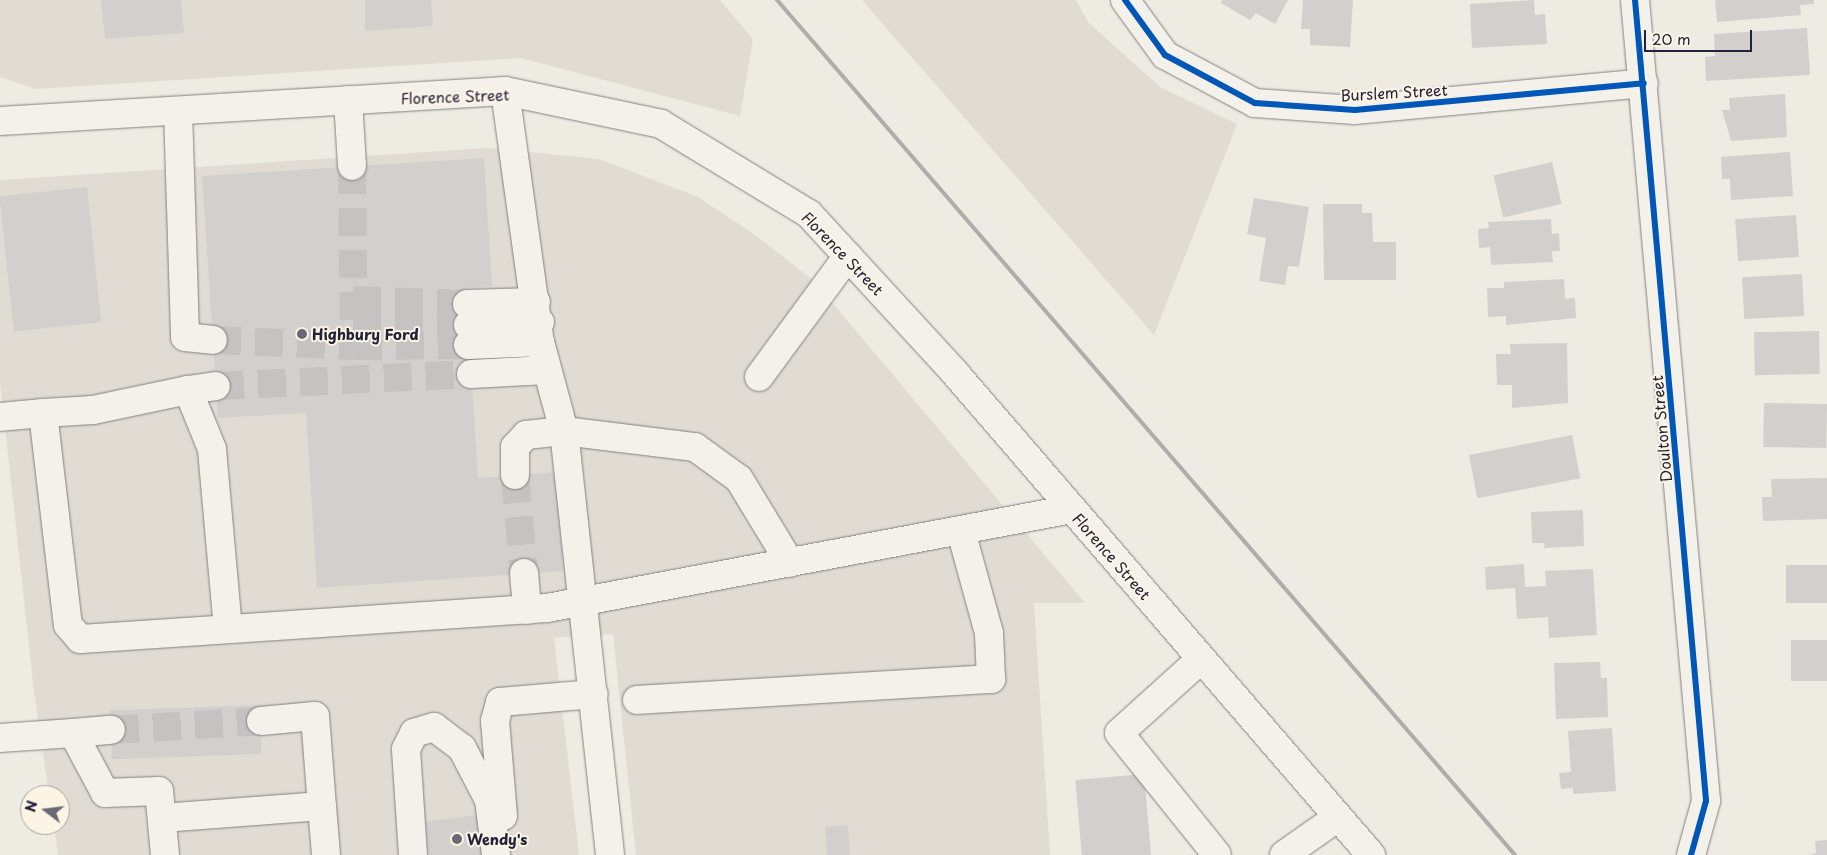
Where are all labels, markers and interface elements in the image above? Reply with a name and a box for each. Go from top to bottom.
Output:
scale bar [1647,20,1754,52]
text: 20 m [1652,27,1691,50]
street label: Burslem Street [1339,80,1449,104]
street label: Florence Street [400,85,510,107]
street label: Florence Street [798,207,888,299]
place label: Highbury Ford [312,325,419,343]
marker: Highbury Ford [296,328,308,340]
street label: Doulton Street [1647,375,1675,483]
street label: Florence Street [1069,509,1155,603]
north arrow [20,785,70,835]
text: N [19,798,43,814]
place label: Wendy's [467,830,527,848]
marker: Wendy's [451,833,463,845]

